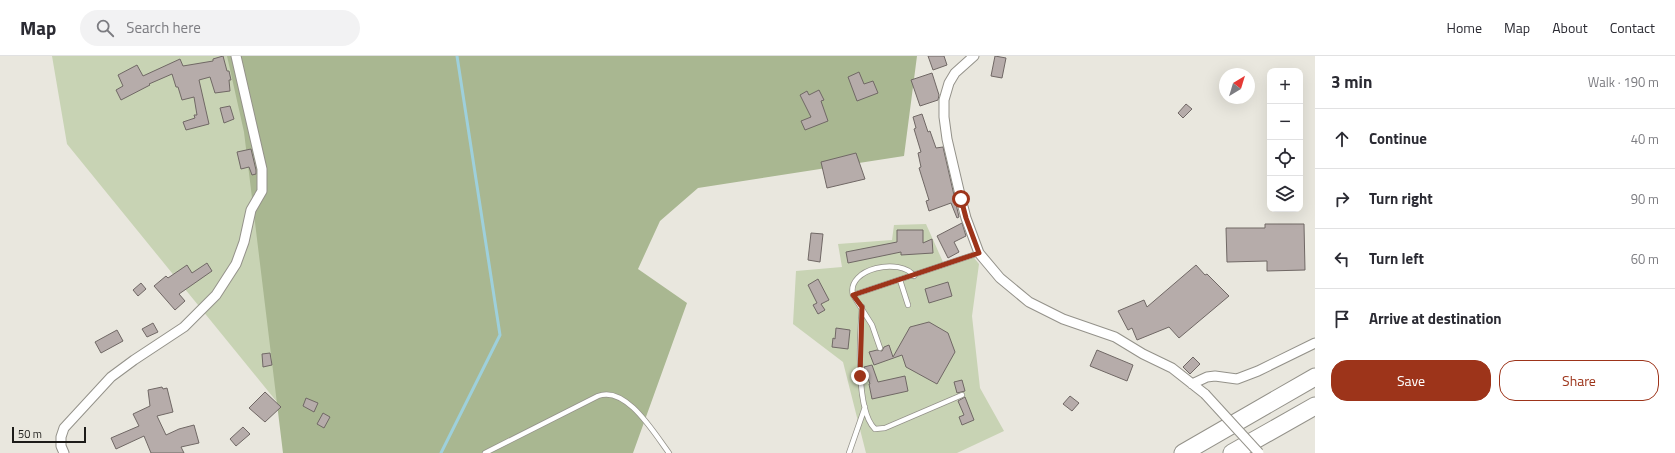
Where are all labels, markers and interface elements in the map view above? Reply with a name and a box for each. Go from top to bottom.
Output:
search box [80,10,360,46]
text: Map [20,13,56,42]
text: Search here [126,16,201,39]
icon: search [94,17,116,39]
text: Home [1447,17,1482,38]
text: Map [1504,17,1530,38]
text: About [1552,17,1588,38]
text: Contact [1610,17,1655,38]
north arrow [1219,68,1255,104]
map controls [1267,68,1303,212]
button: + [1267,68,1303,104]
text: 3 min [1331,69,1372,95]
text: Walk · 190 m [1588,72,1659,92]
button: − [1267,104,1303,140]
text: Continue [1369,127,1427,150]
icon: ahead [1331,128,1353,150]
text: 40 m [1631,129,1659,149]
button: locate [1267,140,1303,176]
button: layers [1267,176,1303,212]
text: Turn right [1369,187,1433,210]
icon: right [1331,188,1353,210]
text: 90 m [1631,189,1659,209]
route start [952,190,970,208]
text: Turn left [1369,247,1424,270]
icon: left [1331,248,1353,270]
text: 60 m [1631,249,1659,269]
text: Arrive at destination [1369,307,1502,330]
icon: arrive [1331,308,1353,330]
button: Save [1331,360,1491,401]
button: Share [1499,360,1659,401]
route end [851,367,869,385]
scale bar [12,425,86,444]
text: 50 m [18,426,42,442]

